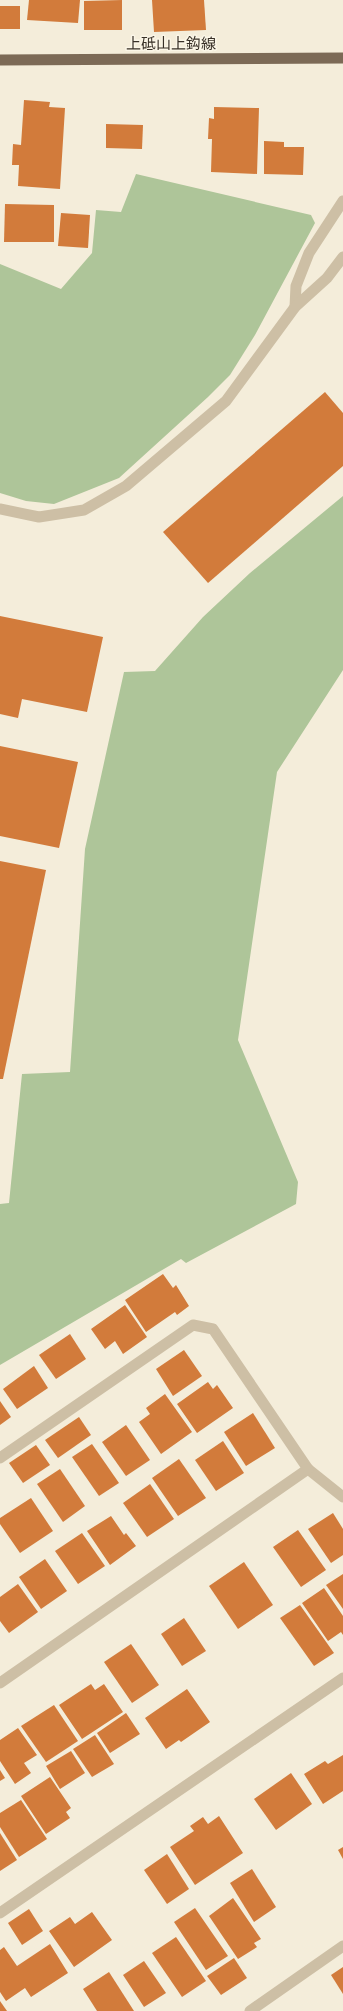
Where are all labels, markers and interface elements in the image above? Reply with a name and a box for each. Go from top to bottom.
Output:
street label: 上砥山上鈎線 [126,35,216,53]

